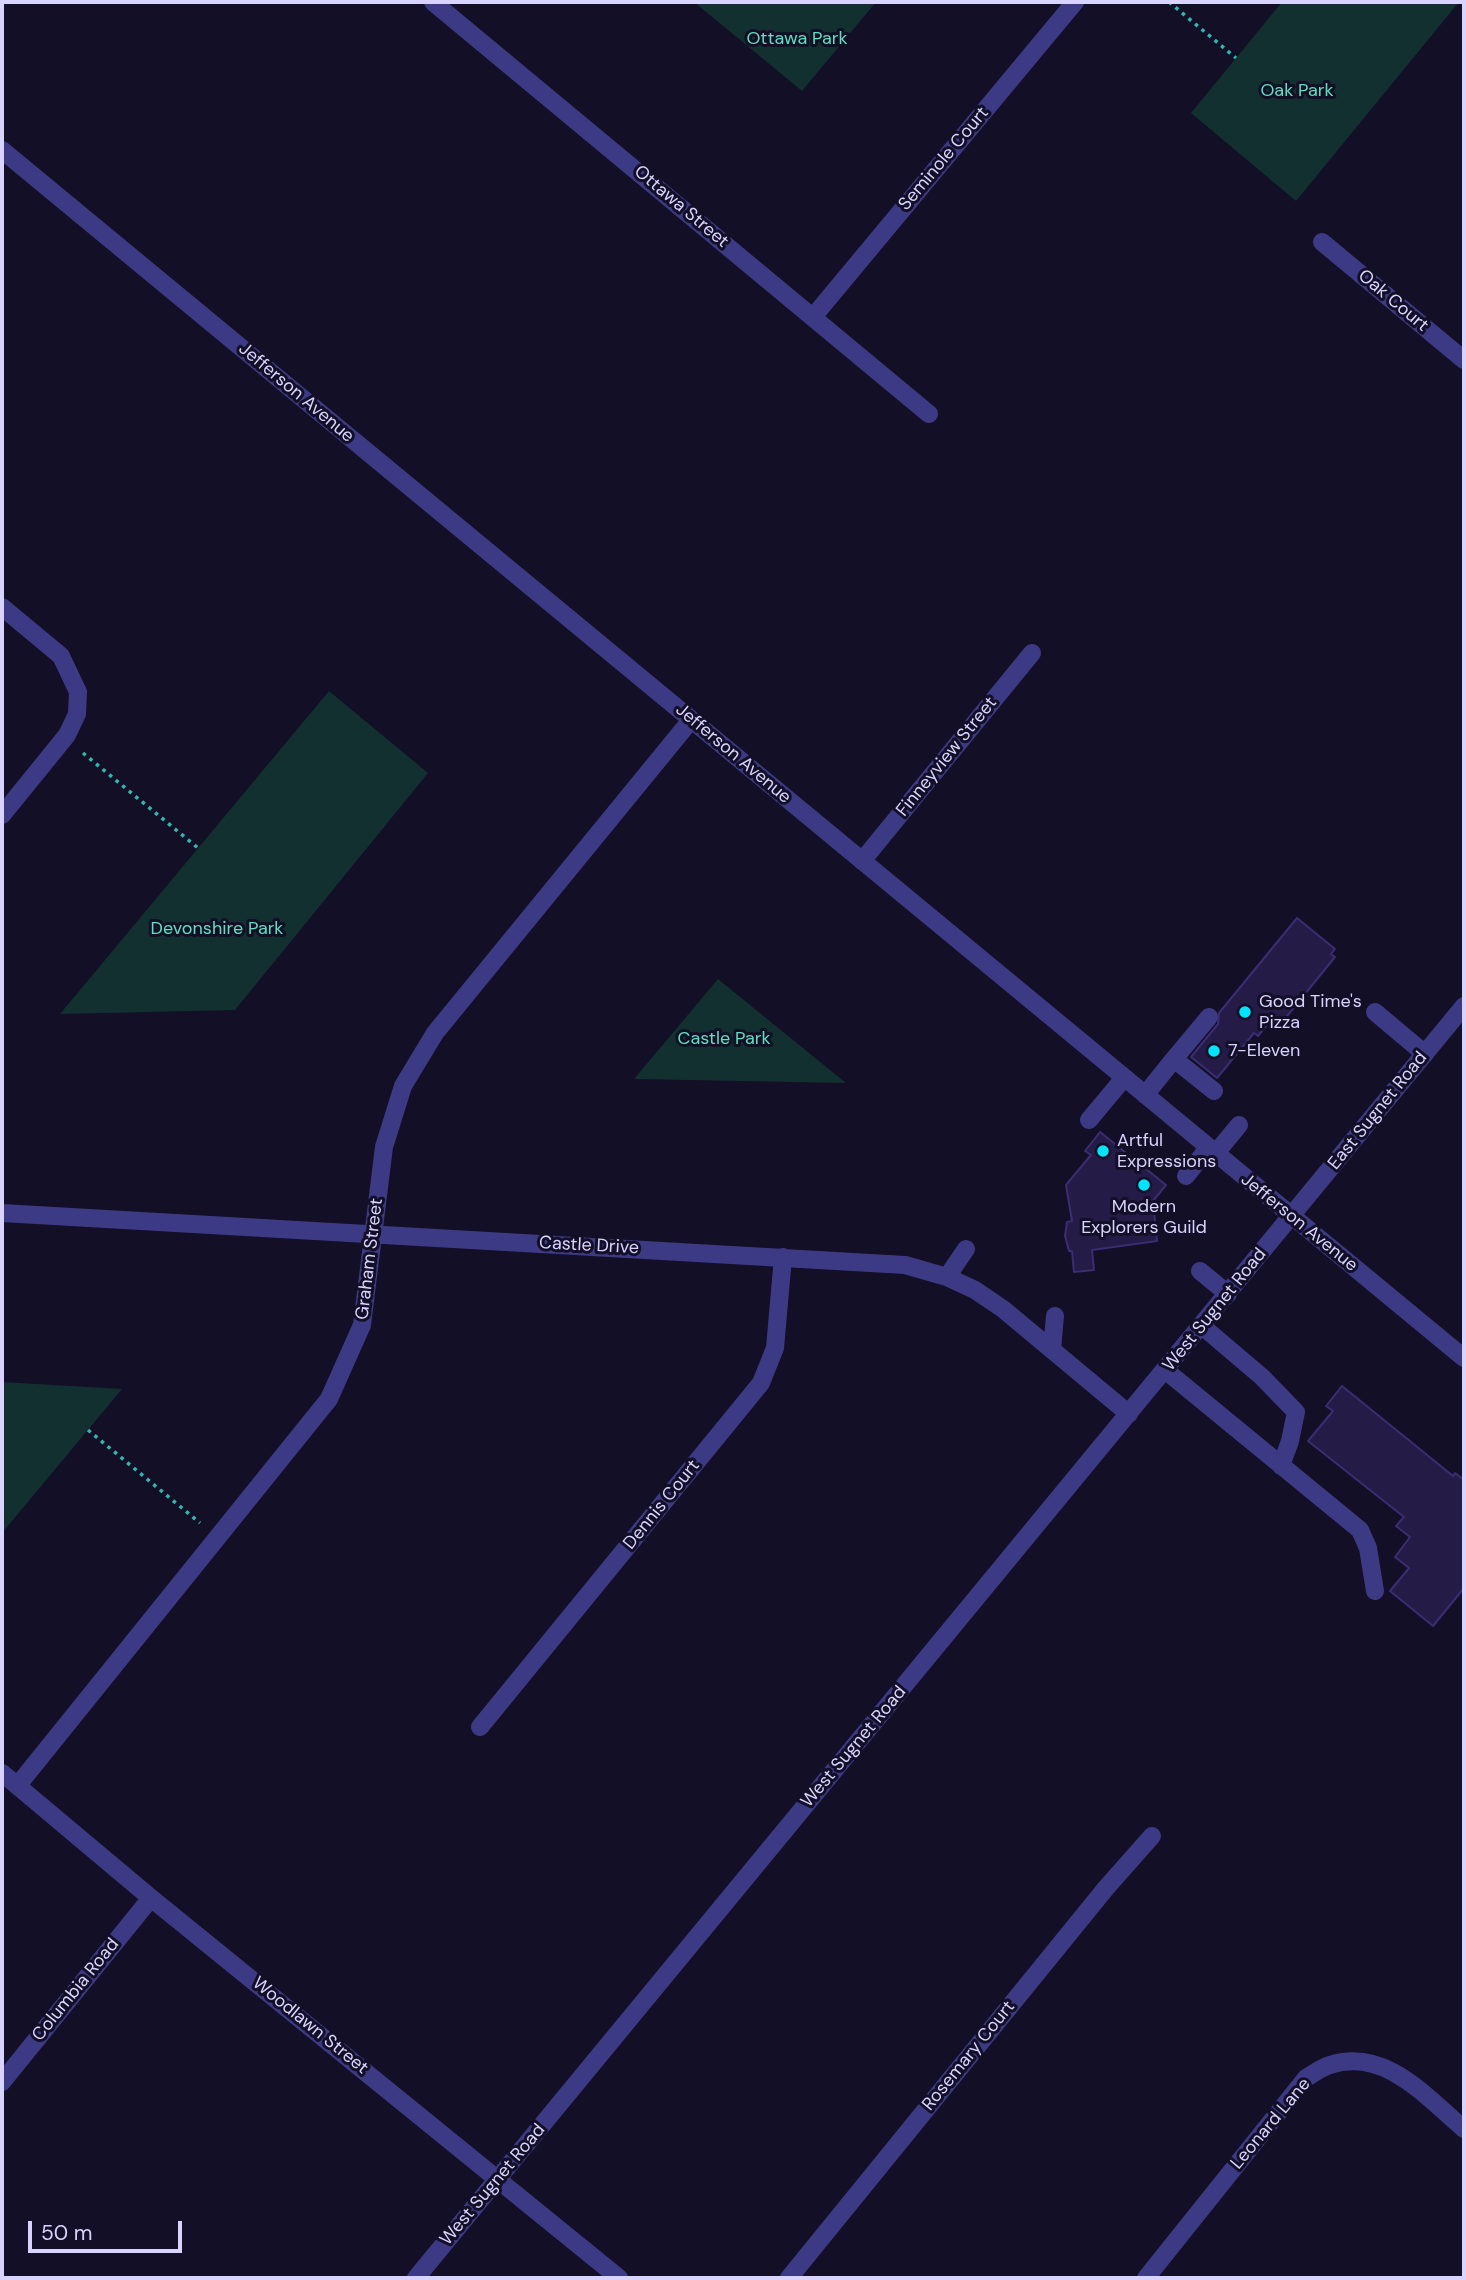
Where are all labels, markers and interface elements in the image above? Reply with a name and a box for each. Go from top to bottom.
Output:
park label: Ottawa Park [746,28,848,50]
park label: Oak Park [1260,80,1334,102]
street label: Seminole Court [894,103,994,215]
street label: Ottawa Street [629,161,733,253]
street label: Oak Court [1353,265,1433,337]
street label: Jefferson Avenue [234,338,358,448]
street label: Finneyview Street [892,693,1002,821]
street label: Jefferson Avenue [671,699,795,809]
park label: Devonshire Park [151,918,283,940]
place label: Good Time's Pizza [1259,991,1362,1034]
marker: Good Time's Pizza [1237,1004,1253,1020]
park label: Castle Park [678,1028,770,1050]
place label: 7-Eleven [1228,1040,1300,1062]
marker: 7-Eleven [1206,1043,1222,1059]
street label: East Sugnet Road [1324,1048,1432,1174]
place label: Artful Expressions [1117,1130,1216,1172]
marker: Artful Expressions [1095,1143,1111,1159]
street label: Jefferson Avenue [1236,1169,1362,1277]
marker: Modern Explorers Guild [1136,1177,1152,1193]
place label: Modern Explorers Guild [1081,1196,1207,1238]
street label: Graham Street [352,1197,388,1321]
street label: Castle Drive [538,1233,640,1259]
street label: West Sugnet Road [1159,1244,1271,1376]
street label: Dennis Court [619,1456,705,1554]
street label: West Sugnet Road [797,1682,911,1812]
street label: Columbia Road [28,1934,124,2046]
street label: Woodlawn Street [248,1973,372,2079]
street label: Rosemary Court [918,1997,1020,2115]
street label: Leonard Lane [1227,2074,1315,2174]
street label: West Sugnet Road [436,2120,550,2250]
scale bar [32,2206,186,2250]
text: 50 m [41,2219,92,2247]

